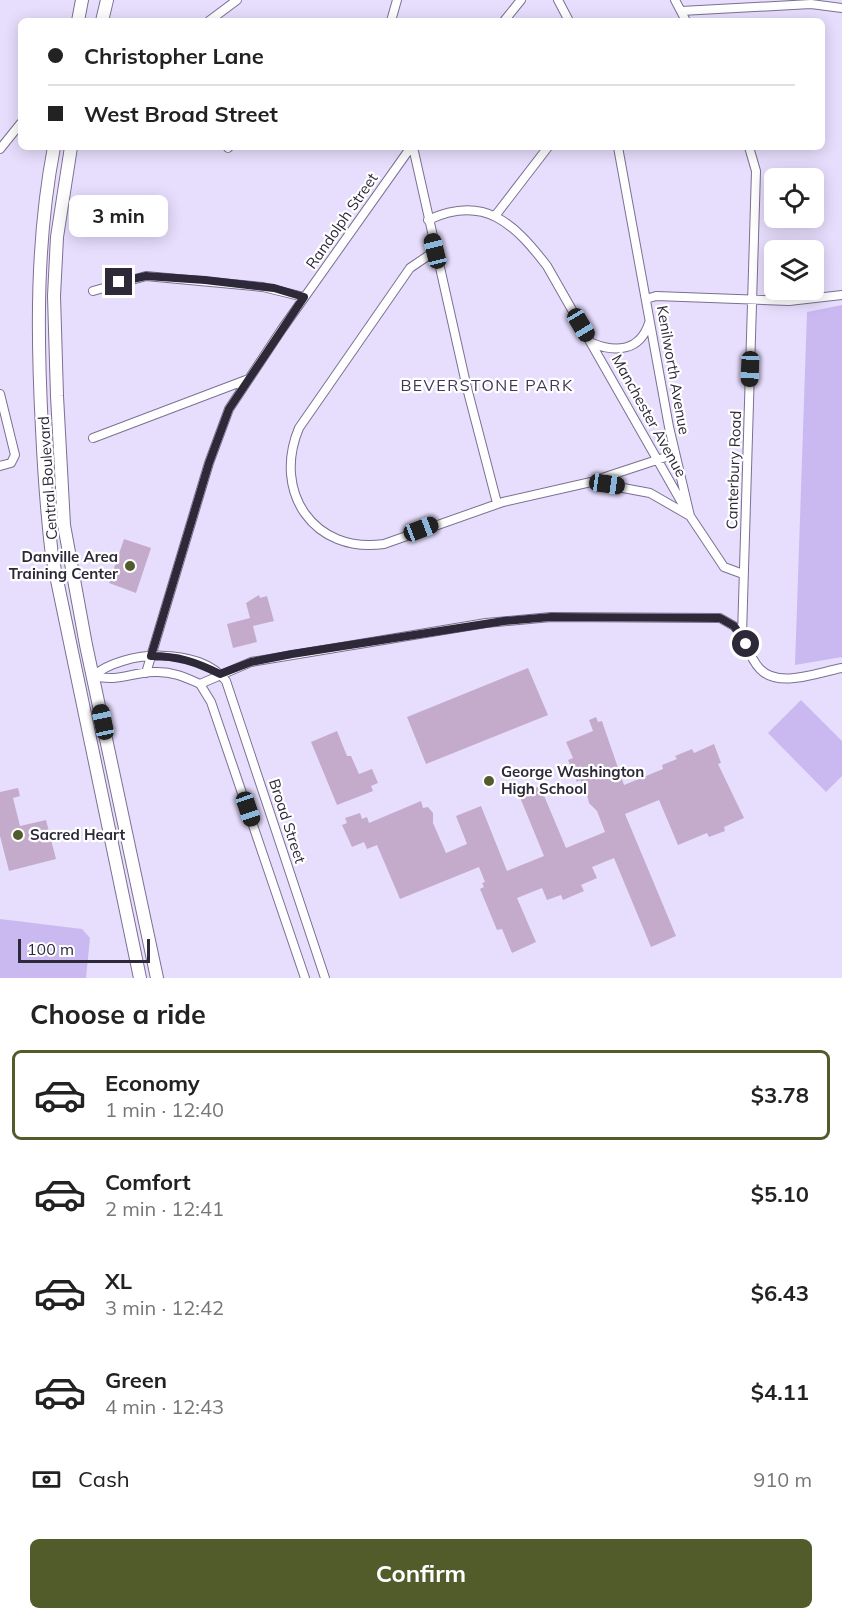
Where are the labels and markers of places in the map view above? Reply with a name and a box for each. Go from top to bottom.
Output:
place label: Danville Area Training Center [9,547,118,583]
marker: Danville Area Training Center [123,559,137,573]
place label: George Washington High School [501,762,644,798]
marker: George Washington High School [482,774,496,788]
place label: Sacred Heart [30,825,125,844]
marker: Sacred Heart [11,828,25,842]

